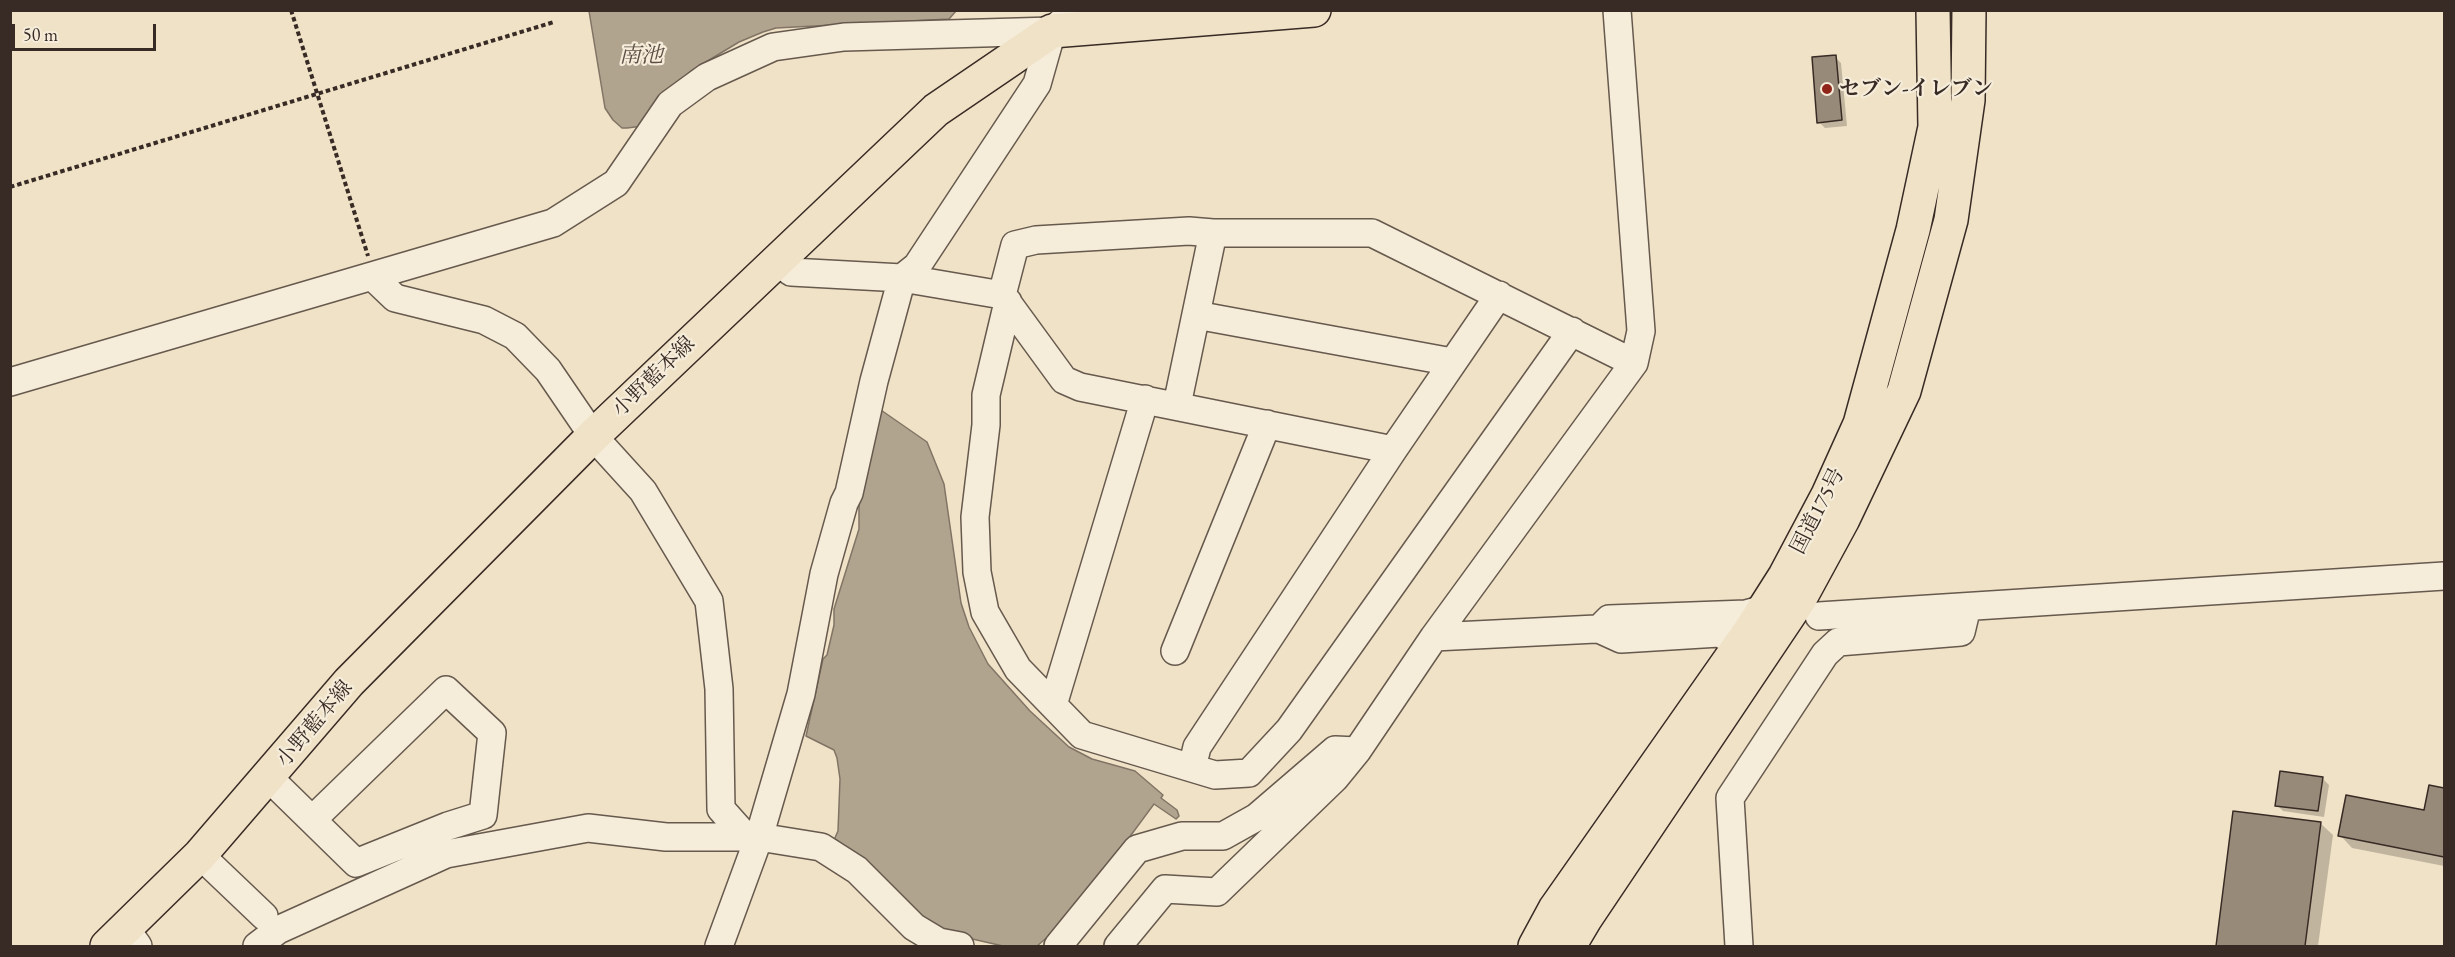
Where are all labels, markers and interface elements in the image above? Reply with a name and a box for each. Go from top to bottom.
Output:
scale bar [15,12,159,50]
text: 50 m [23,23,58,46]
water label: 南池 [619,43,663,69]
place label: セブン-イレブン [1839,76,1993,102]
marker: セブン-イレブン [1820,82,1834,96]
street label: 小野藍本線 [607,331,701,423]
street label: 国道175号 [1786,464,1850,558]
street label: 小野藍本線 [272,676,358,772]

